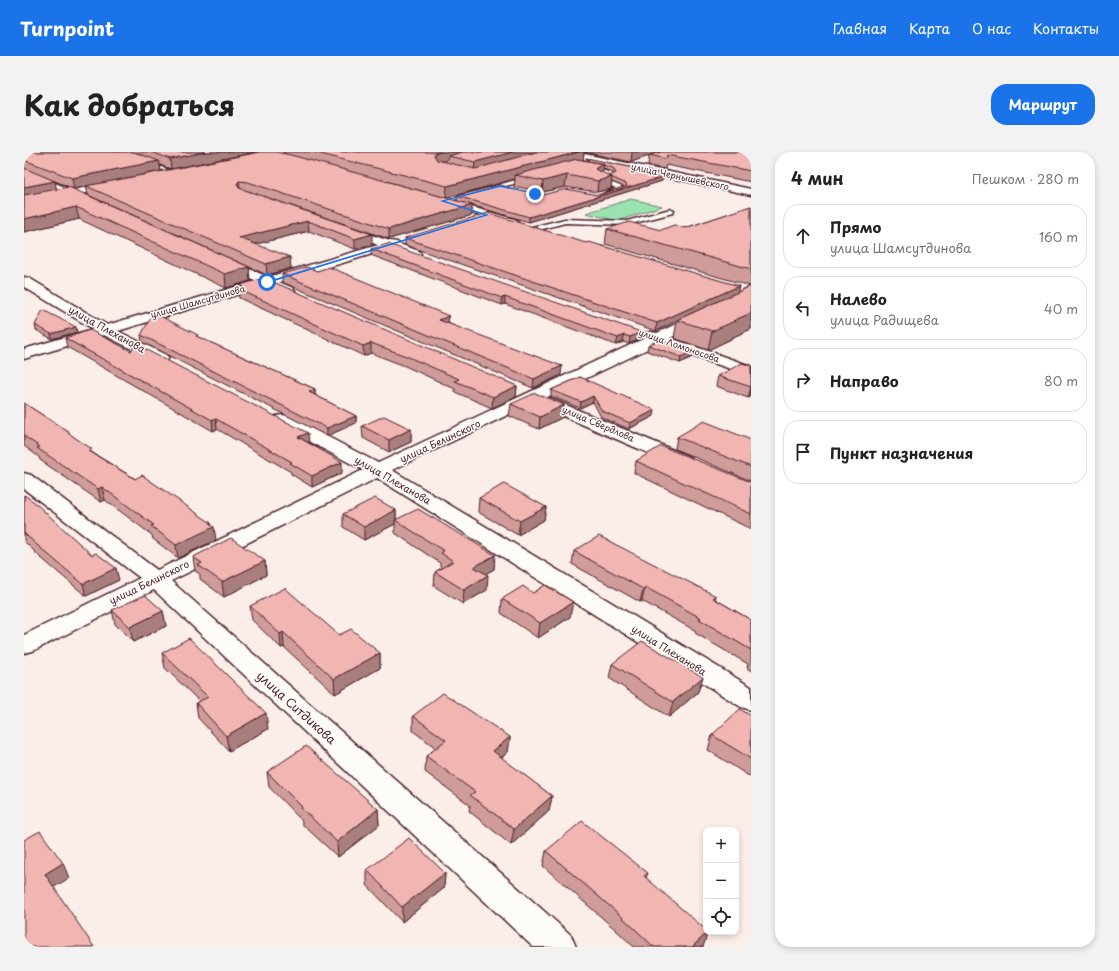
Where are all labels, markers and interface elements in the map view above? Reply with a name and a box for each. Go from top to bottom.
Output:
text: Turnpoint [20,14,114,42]
text: Главная [833,18,887,39]
text: Карта [909,18,950,39]
text: О нас [972,18,1011,39]
text: Контакты [1033,18,1099,39]
text: Как добраться [24,83,235,126]
button: Маршрут [991,84,1095,125]
street label: улица Чернышевского [630,159,731,193]
text: 4 мин [791,165,844,191]
text: Пешком · 280 m [972,169,1079,188]
route end [526,185,544,203]
text: Прямо [830,215,881,238]
icon: ahead [792,225,814,247]
text: 160 m [1039,227,1078,246]
text: улица Шамсутдинова [830,238,971,257]
route start [258,273,276,291]
street label: улица Шамсутдинова [149,281,247,321]
text: Налево [830,287,887,310]
icon: left [792,297,814,319]
text: 40 m [1044,299,1078,318]
street label: улица Плеханова [66,301,149,356]
text: улица Радищева [830,310,939,329]
street label: улица Ломоносова [637,325,722,366]
icon: right [792,369,814,391]
text: Направо [830,369,899,392]
text: 80 m [1044,371,1078,390]
street label: улица Свердлова [560,402,637,445]
street label: улица Белинского [397,415,483,466]
icon: arrive [792,441,814,463]
text: Пункт назначения [830,441,973,464]
street label: улица Плеханова [352,452,435,508]
street label: улица Белинского [106,555,192,607]
street label: улица Плеханова [629,620,710,679]
street label: улица Ситдикова [253,667,341,748]
map controls [703,827,739,935]
button: + [703,827,739,863]
button: − [703,863,739,899]
button: locate [703,899,739,935]

